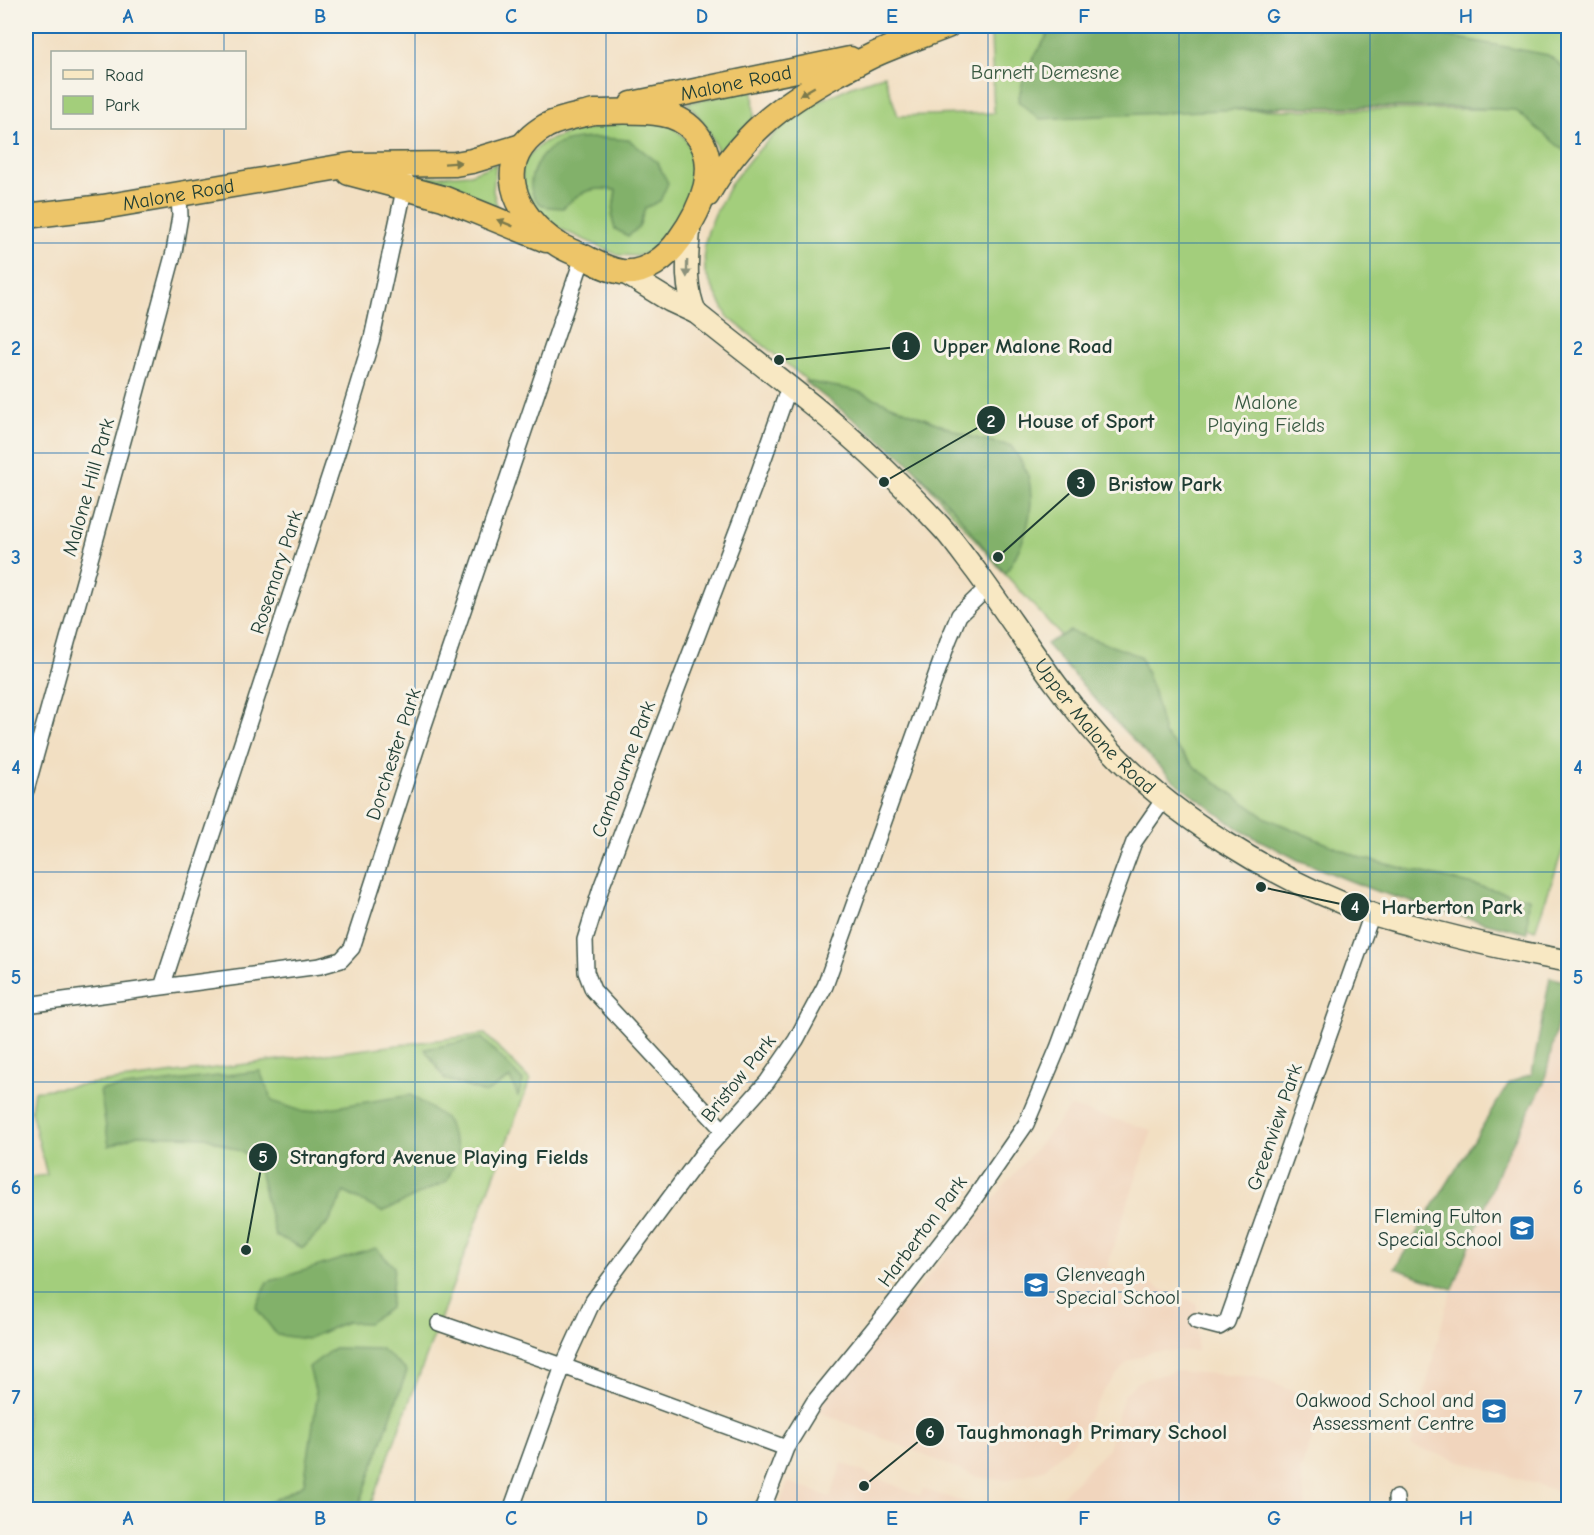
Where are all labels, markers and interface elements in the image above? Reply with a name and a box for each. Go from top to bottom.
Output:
text: A [122,5,134,28]
text: B [314,5,326,28]
text: C [505,5,517,28]
text: D [696,5,708,28]
text: E [886,5,898,28]
text: F [1078,5,1090,28]
text: G [1267,5,1281,28]
text: H [1459,5,1473,28]
legend [51,51,246,129]
street label: Malone Road [678,60,794,106]
park label: Barnett Demesne [971,61,1119,84]
text: Road [105,65,144,86]
one-way arrow [799,85,815,96]
text: Park [105,95,140,116]
text: 1 [12,127,20,150]
text: 1 [1574,127,1582,150]
one-way arrow [444,159,463,168]
street label: Malone Road [121,174,236,216]
one-way arrow [496,218,514,227]
one-way arrow [682,260,692,279]
callout: Upper Malone Road [891,326,1125,365]
text: Upper Malone Road [933,334,1113,358]
text: 1 [902,336,910,357]
text: 2 [11,337,21,360]
text: 2 [1573,337,1583,360]
park label: Malone Playing Fields [1207,391,1325,437]
callout: House of Sport [976,401,1167,440]
text: House of Sport [1017,409,1156,433]
text: 2 [987,411,996,432]
street label: Malone Hill Park [58,415,119,559]
callout: Bristow Park [1066,464,1234,503]
text: Bristow Park [1108,472,1223,496]
text: 3 [1077,473,1085,494]
street label: Rosemary Park [246,507,307,637]
text: 3 [11,546,21,569]
text: 3 [1573,546,1583,569]
street label: Upper Malone Road [1029,654,1160,799]
street label: Dorchester Park [361,685,426,823]
street label: Cambourne Park [587,697,660,841]
text: 4 [11,756,21,779]
text: 4 [1573,756,1583,779]
callout: Harberton Park [1340,887,1535,926]
text: Harberton Park [1381,895,1523,919]
text: 4 [1351,897,1359,918]
text: 5 [11,966,21,989]
text: 5 [1573,966,1583,989]
street label: Bristow Park [696,1030,781,1127]
street label: Greenview Park [1242,1060,1307,1194]
callout: Strangford Avenue Playing Fields [248,1137,600,1176]
text: Strangford Avenue Playing Fields [290,1145,588,1169]
text: 5 [258,1147,268,1168]
street label: Harberton Park [873,1171,972,1291]
text: 6 [11,1176,21,1199]
text: 6 [1573,1176,1583,1199]
place label: Fleming Fulton Special School [1374,1205,1502,1251]
school or university icon: Fleming Fulton Special School [1507,1213,1537,1243]
place label: Glenveagh Special School [1056,1263,1180,1309]
school or university icon: Glenveagh Special School [1021,1270,1051,1300]
text: 7 [12,1386,21,1409]
text: 7 [1574,1386,1583,1409]
place label: Oakwood School and Assessment Centre [1296,1389,1474,1435]
school or university icon: Oakwood School and Assessment Centre [1479,1396,1509,1426]
callout: Taughmonagh Primary School [915,1413,1239,1452]
text: Taughmonagh Primary School [957,1420,1227,1444]
text: 6 [925,1422,935,1443]
text: A [122,1507,134,1530]
text: B [314,1507,326,1530]
text: C [505,1507,517,1530]
text: D [696,1507,708,1530]
text: E [886,1507,898,1530]
text: F [1078,1507,1090,1530]
text: G [1267,1507,1281,1530]
text: H [1459,1507,1473,1530]

